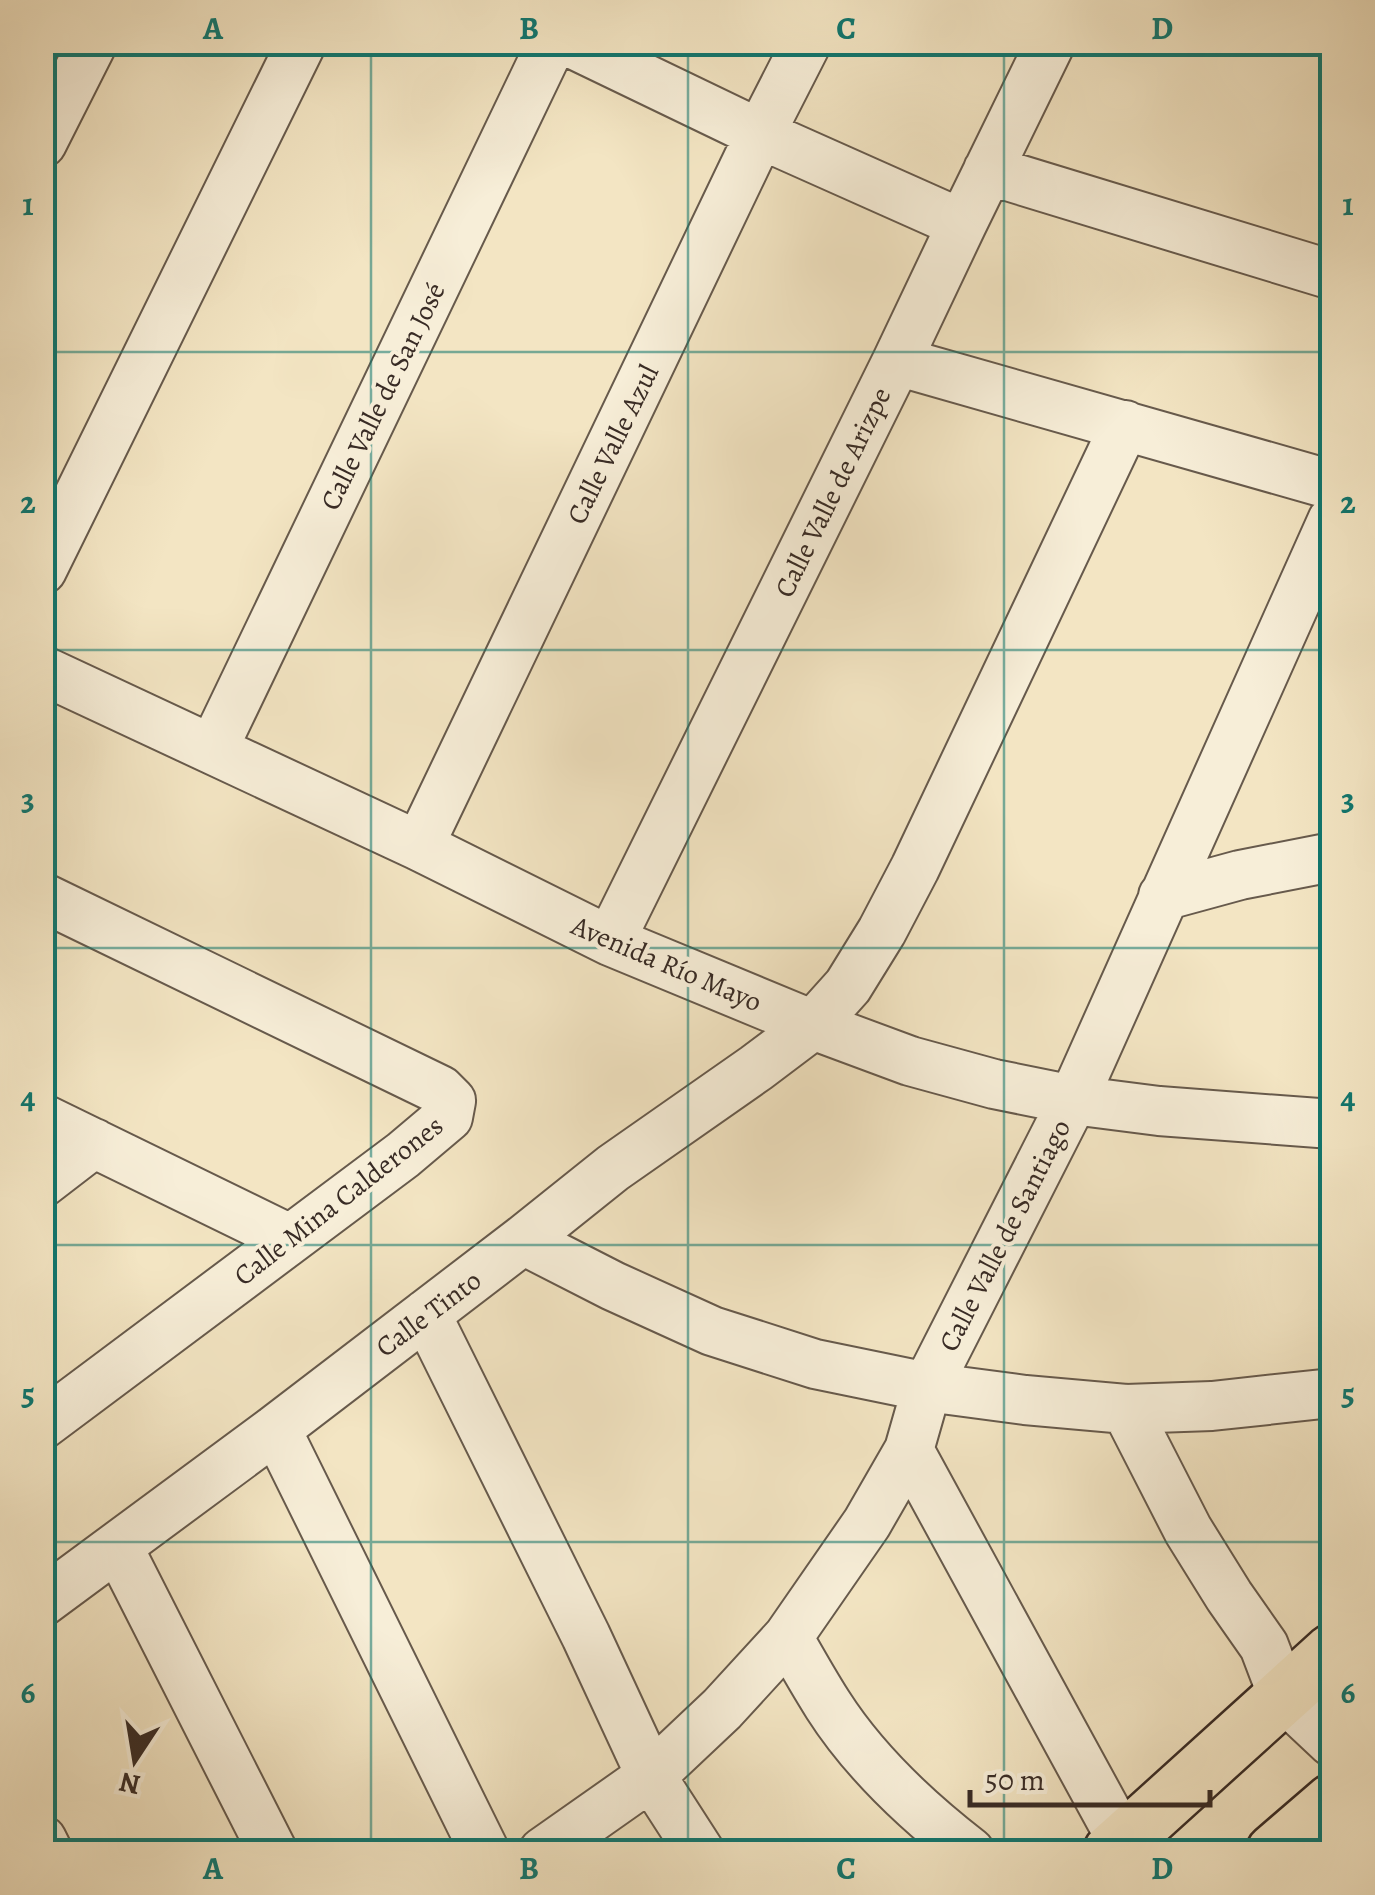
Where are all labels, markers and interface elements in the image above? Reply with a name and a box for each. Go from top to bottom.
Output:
text: A [202,6,224,50]
text: B [519,6,539,50]
text: C [836,6,856,50]
text: D [1151,6,1173,50]
text: 1 [22,182,34,226]
text: 1 [1342,182,1354,226]
street label: Calle Valle de San José [311,276,455,517]
street label: Calle Valle Azul [558,358,668,531]
street label: Calle Valle de Arizpe [765,381,900,604]
text: 2 [20,480,36,524]
text: 2 [1340,480,1356,524]
text: 3 [21,777,35,821]
text: 3 [1341,777,1355,821]
street label: Avenida Río Mayo [565,906,768,1021]
text: 4 [20,1075,36,1119]
text: 4 [1340,1075,1356,1119]
street label: Calle Mina Calderones [226,1107,451,1295]
street label: Calle Valle de Santiago [930,1113,1080,1358]
street label: Calle Tinto [368,1262,489,1366]
text: 5 [21,1372,35,1416]
text: 5 [1341,1372,1355,1416]
text: 6 [21,1670,36,1714]
text: 6 [1341,1670,1356,1714]
north arrow [85,1710,185,1810]
scale bar [970,1745,1210,1807]
text: 50 m [985,1760,1045,1800]
text: N [116,1763,144,1804]
text: A [202,1846,224,1890]
text: B [519,1846,539,1890]
text: C [836,1846,856,1890]
text: D [1151,1846,1173,1890]

